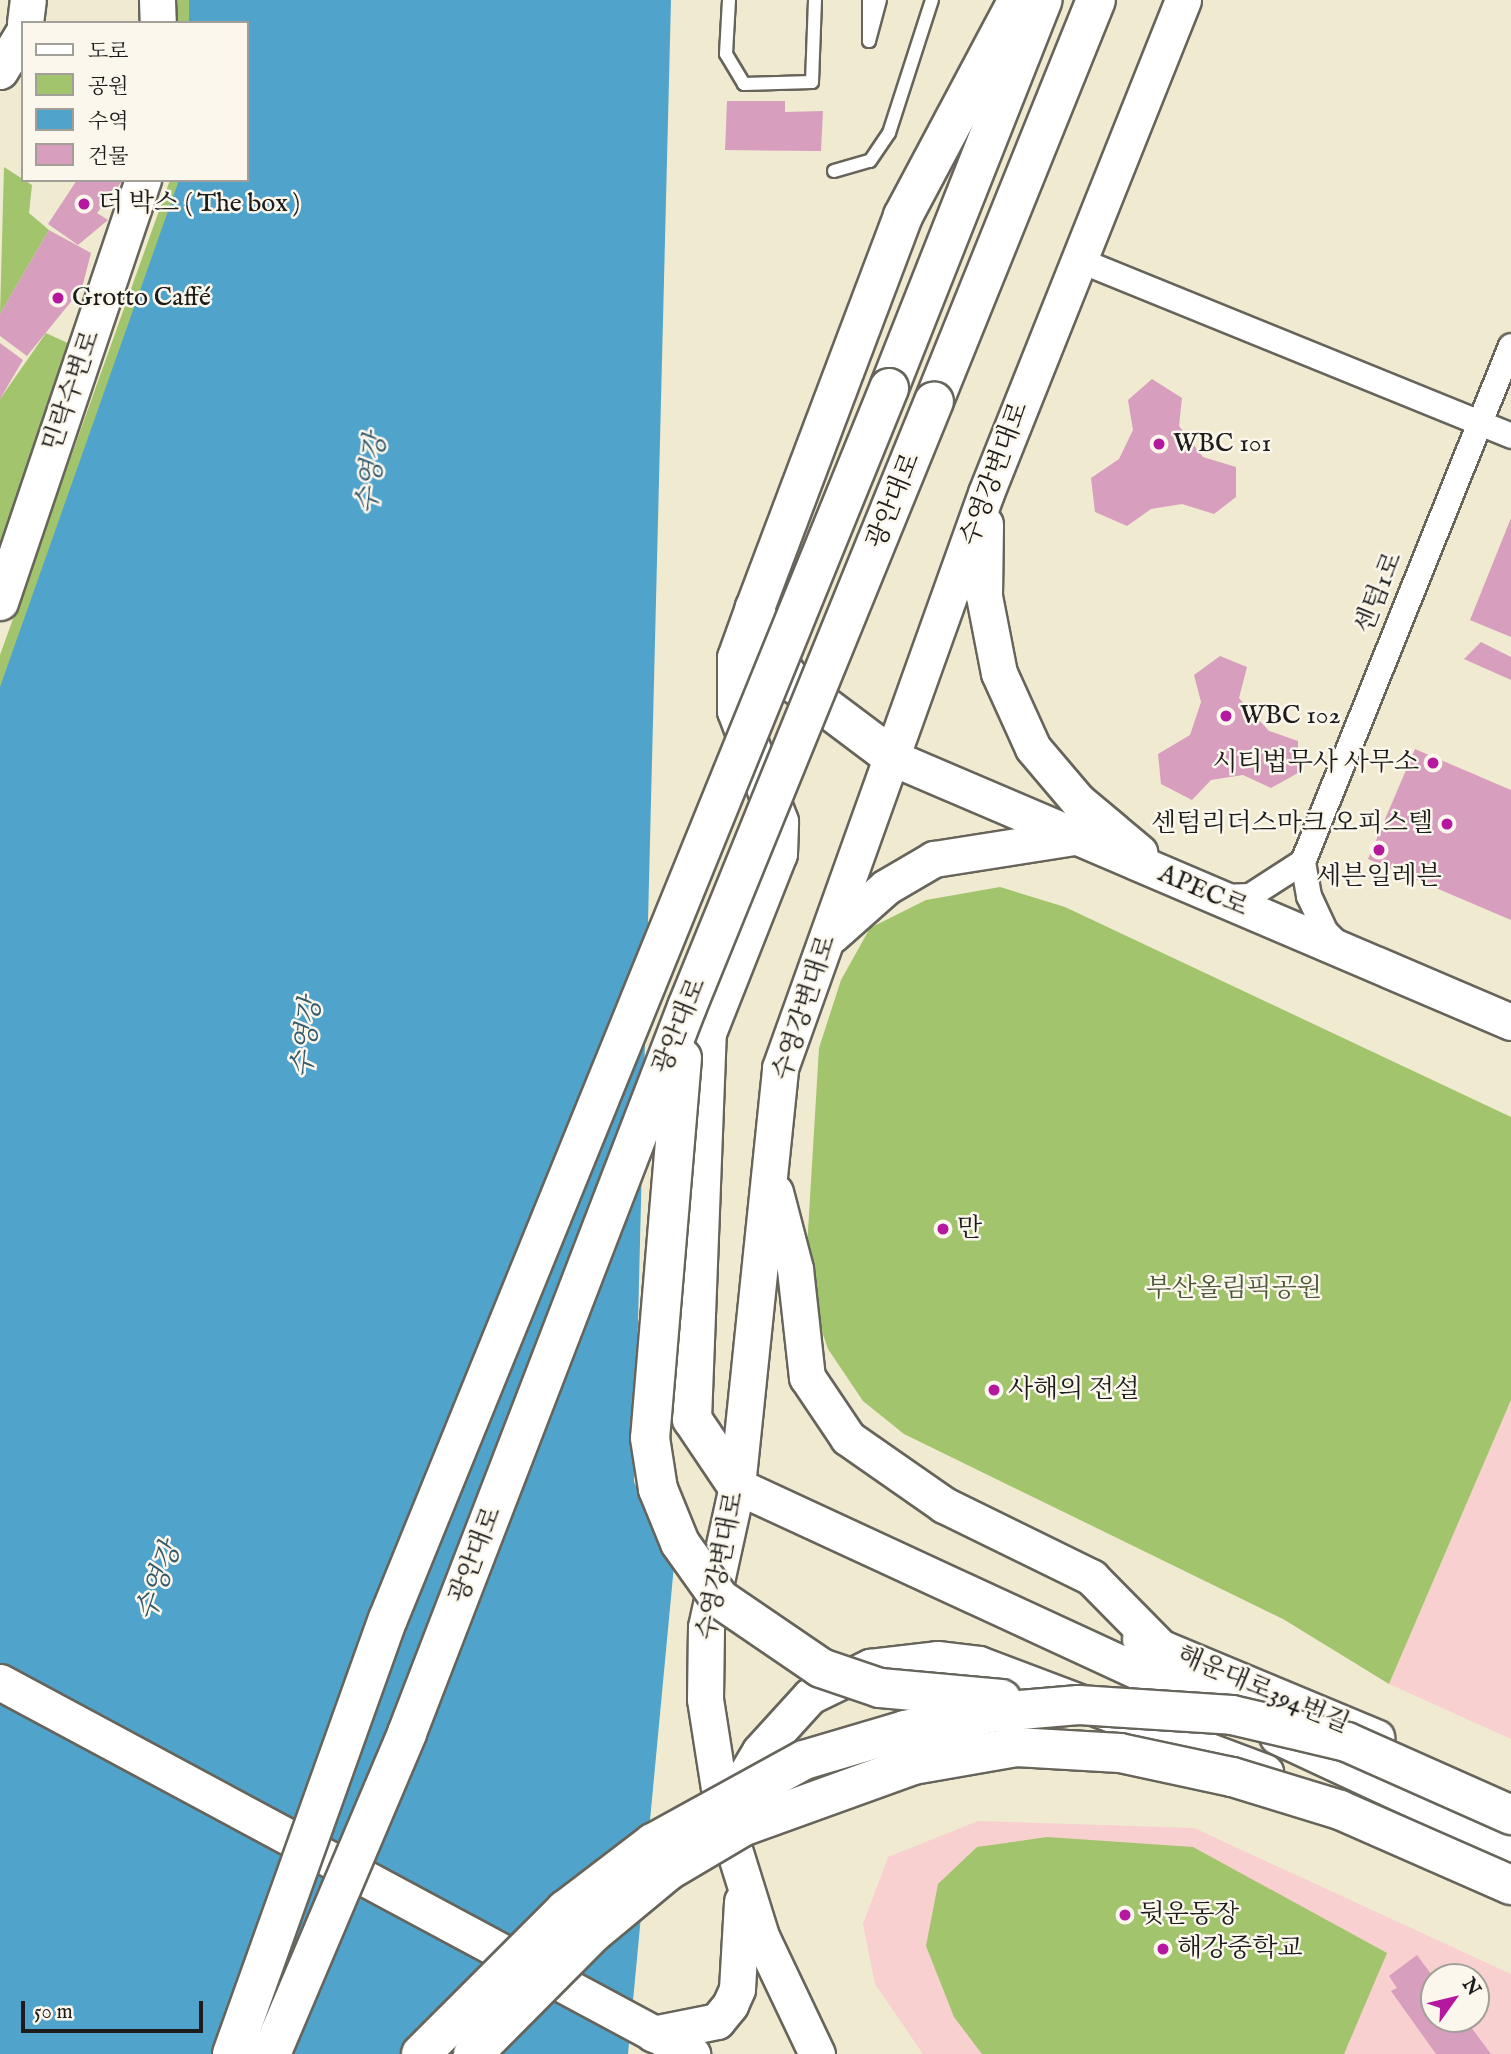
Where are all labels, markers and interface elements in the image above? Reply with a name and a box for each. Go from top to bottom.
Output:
legend [21,21,248,182]
text: 도로 [88,39,129,66]
text: 공원 [88,74,129,101]
text: 수역 [88,109,129,136]
text: 건물 [88,144,129,171]
place label: 더 박스 ( The box ) [98,188,300,220]
marker: 더 박스 ( The box ) [76,196,92,212]
place label: Grotto Caffé [72,282,211,314]
marker: Grotto Caffé [50,290,66,306]
street label: 민락수변로 [37,327,107,455]
street label: 수영강변대로 [955,398,1035,550]
place label: WBC 101 [1173,428,1271,460]
water label: 수영강 [351,432,395,516]
marker: WBC 101 [1151,436,1167,452]
street label: 광안대로 [861,449,927,553]
street label: 센텀1로 [1349,548,1409,638]
place label: WBC 102 [1240,700,1341,732]
marker: WBC 102 [1218,708,1234,724]
place label: 시티법무사 사무소 [1212,747,1419,779]
marker: 시티법무사 사무소 [1425,755,1441,771]
place label: 센텀리더스마크 오피스텔 [1151,808,1433,840]
marker: 센텀리더스마크 오피스텔 [1439,816,1455,832]
marker: 세븐일레븐 [1371,842,1387,858]
street label: APEC로 [1153,858,1253,924]
place label: 세븐일레븐 [1316,861,1442,893]
street label: 수영강변대로 [767,932,843,1084]
street label: 광안대로 [647,974,713,1078]
water label: 수영강 [286,996,330,1080]
place label: 만 [957,1213,982,1245]
marker: 만 [935,1221,951,1237]
park label: 부산올림픽공원 [1146,1273,1322,1305]
place label: 사해의 전설 [1008,1374,1139,1406]
marker: 사해의 전설 [986,1382,1002,1398]
street label: 수영강변대로 [691,1489,751,1643]
street label: 광안대로 [443,1503,509,1607]
water label: 수영강 [130,1538,190,1626]
street label: 해운대로394번길 [1172,1640,1354,1740]
place label: 뒷운동장 [1139,1899,1239,1931]
marker: 뒷운동장 [1117,1907,1133,1923]
place label: 해강중학교 [1177,1933,1303,1965]
marker: 해강중학교 [1155,1941,1171,1957]
north arrow [1420,1963,1490,2033]
text: N [1456,1974,1485,2001]
scale bar [24,1988,206,2032]
text: 50 m [34,1999,73,2026]

